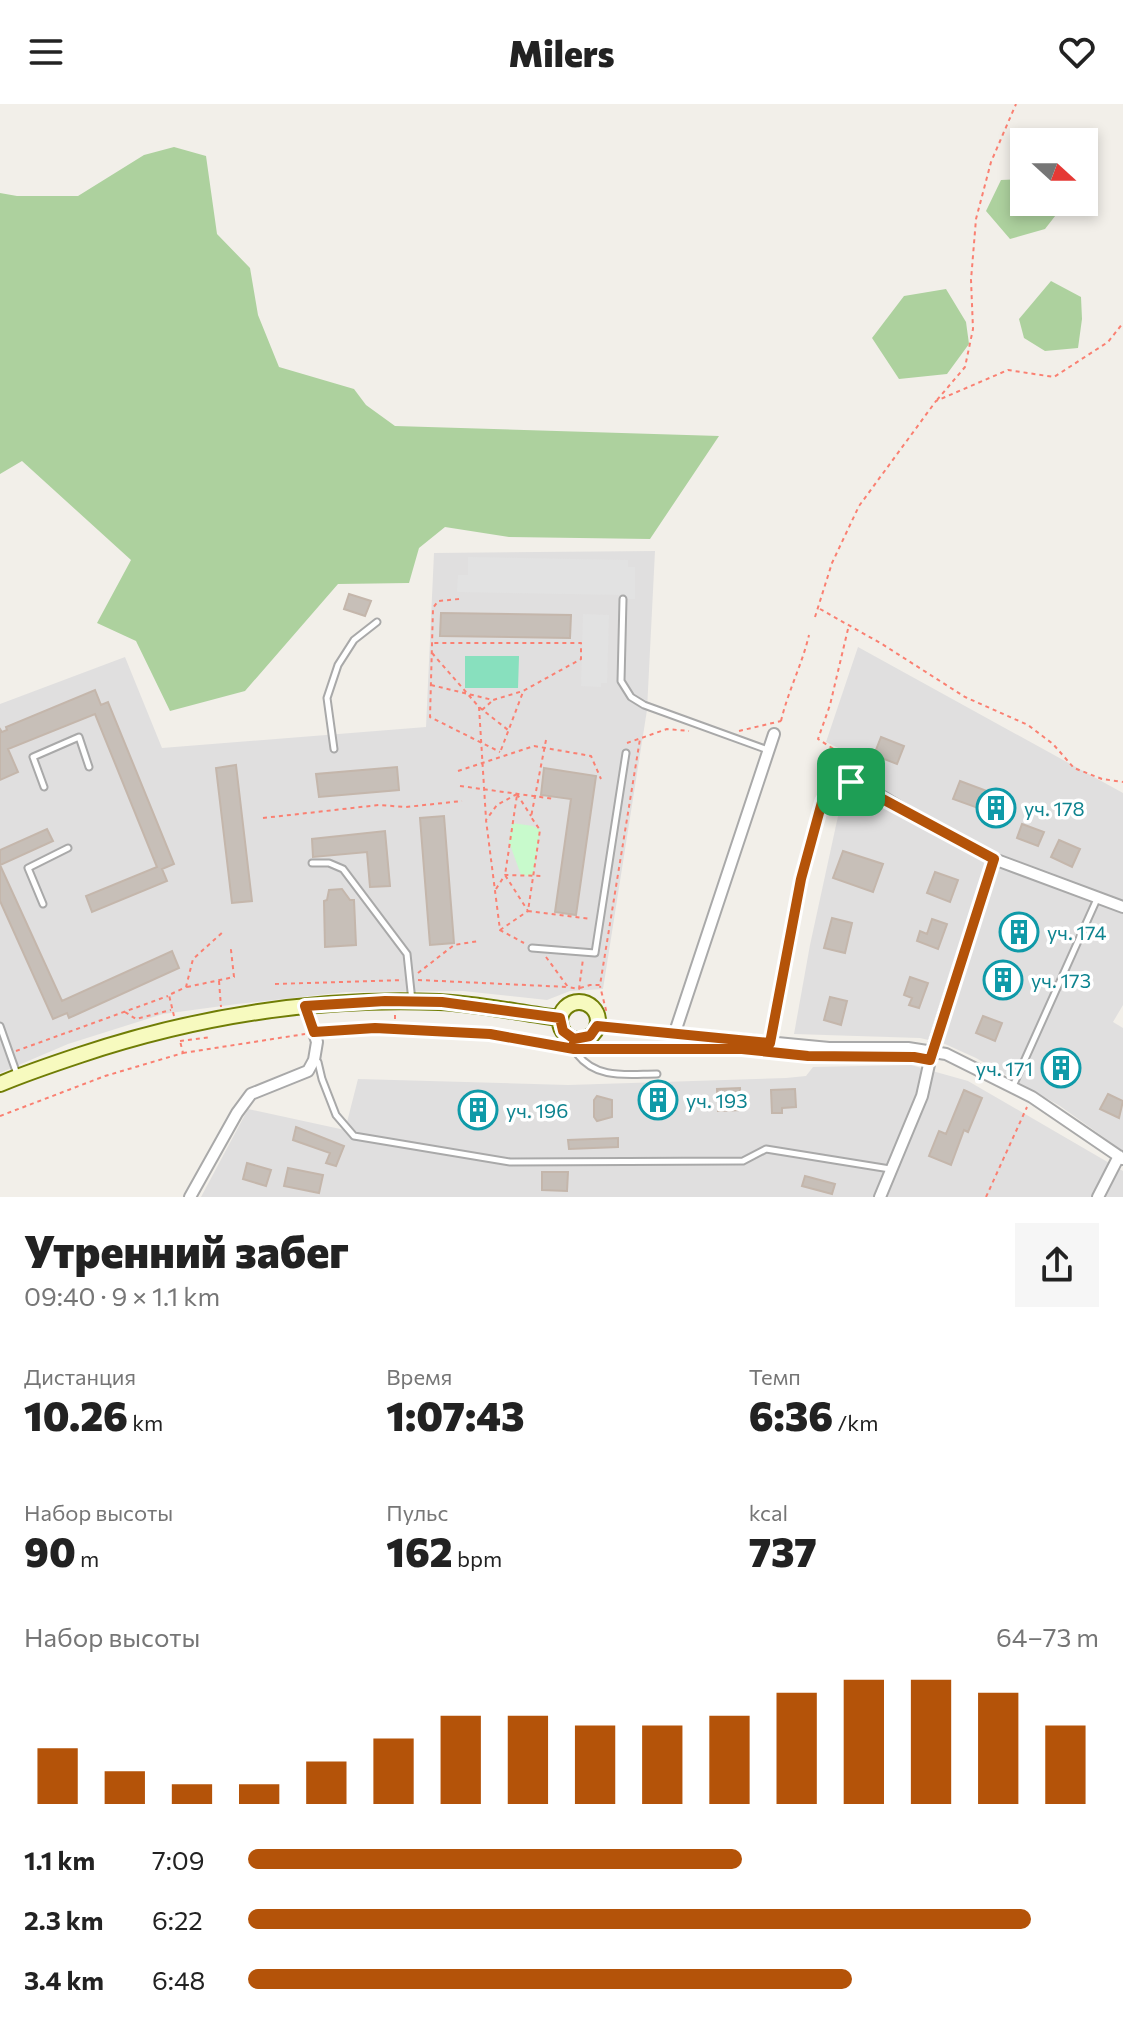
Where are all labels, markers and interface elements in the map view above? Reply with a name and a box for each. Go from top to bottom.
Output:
icon: menu [24,30,68,74]
text: Milers [508,30,615,74]
icon: heart [1055,30,1099,74]
north arrow [1010,128,1098,216]
map controls [1010,128,1098,216]
pin [817,748,885,816]
icon: arrive [829,760,873,804]
building icon: уч. 178 [975,787,1017,829]
place label: уч. 178 [1024,796,1085,820]
building icon: уч. 174 [998,911,1040,953]
place label: уч. 174 [1047,920,1106,944]
building icon: уч. 173 [982,959,1024,1001]
place label: уч. 173 [1031,968,1091,992]
building icon: уч. 171 [1040,1047,1082,1089]
place label: уч. 171 [976,1056,1033,1080]
building icon: уч. 193 [637,1079,679,1121]
place label: уч. 193 [686,1088,748,1112]
building icon: уч. 196 [457,1089,499,1131]
place label: уч. 196 [506,1098,568,1122]
text: Утренний забег [24,1223,349,1277]
button: share [1015,1223,1099,1307]
text: 09:40 · 9 × 1.1 km [24,1280,220,1311]
text: Дистанция [24,1363,136,1390]
text: Время [386,1363,452,1390]
text: Темп [749,1363,801,1390]
text: 10.26 [24,1390,128,1439]
text: 1:07:43 [386,1390,525,1439]
text: 6:36 [749,1390,833,1439]
text: km [128,1409,163,1436]
text: /km [833,1409,878,1436]
text: Набор высоты [24,1499,173,1526]
text: Пульс [386,1499,448,1526]
text: kcal [749,1499,788,1526]
text: 90 [24,1526,76,1575]
text: 162 [386,1526,453,1575]
text: 737 [749,1526,817,1575]
text: m [76,1545,99,1572]
text: bpm [453,1545,502,1572]
text: Набор высоты [24,1621,200,1652]
text: 64–73 m [996,1621,1099,1652]
text: 1.1 km [24,1844,95,1875]
text: 7:09 [152,1844,205,1875]
text: 2.3 km [24,1904,103,1935]
text: 6:22 [152,1904,203,1935]
text: 3.4 km [24,1964,104,1995]
text: 6:48 [152,1964,205,1995]

